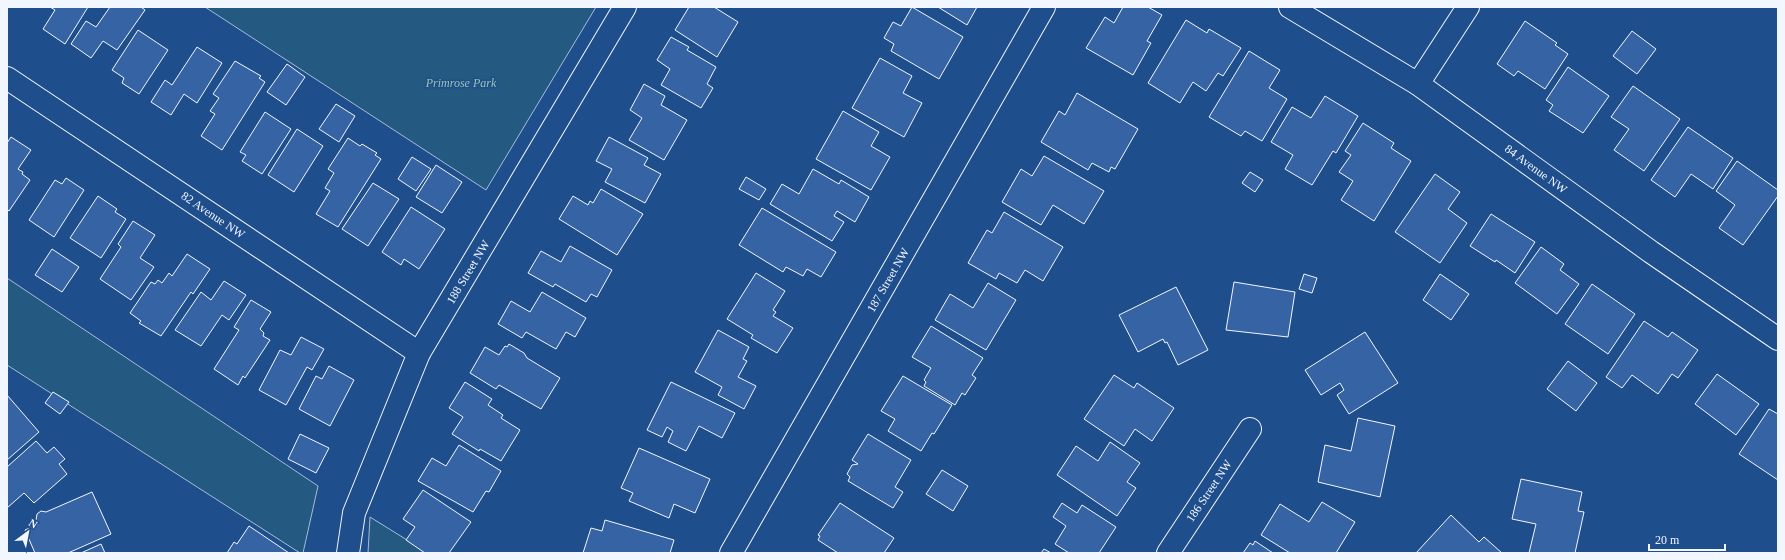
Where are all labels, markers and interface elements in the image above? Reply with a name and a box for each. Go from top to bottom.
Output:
park label: Primrose Park [425,76,497,90]
street label: 84 Avenue NW [1502,142,1570,197]
street label: 82 Avenue NW [179,189,248,242]
street label: 188 Street NW [443,237,493,306]
street label: 187 Street NW [864,245,912,315]
street label: 186 Street NW [1183,457,1235,525]
north arrow [8,512,48,552]
text: N [27,516,40,531]
scale bar [1649,526,1725,552]
text: 20 m [1655,533,1680,547]

